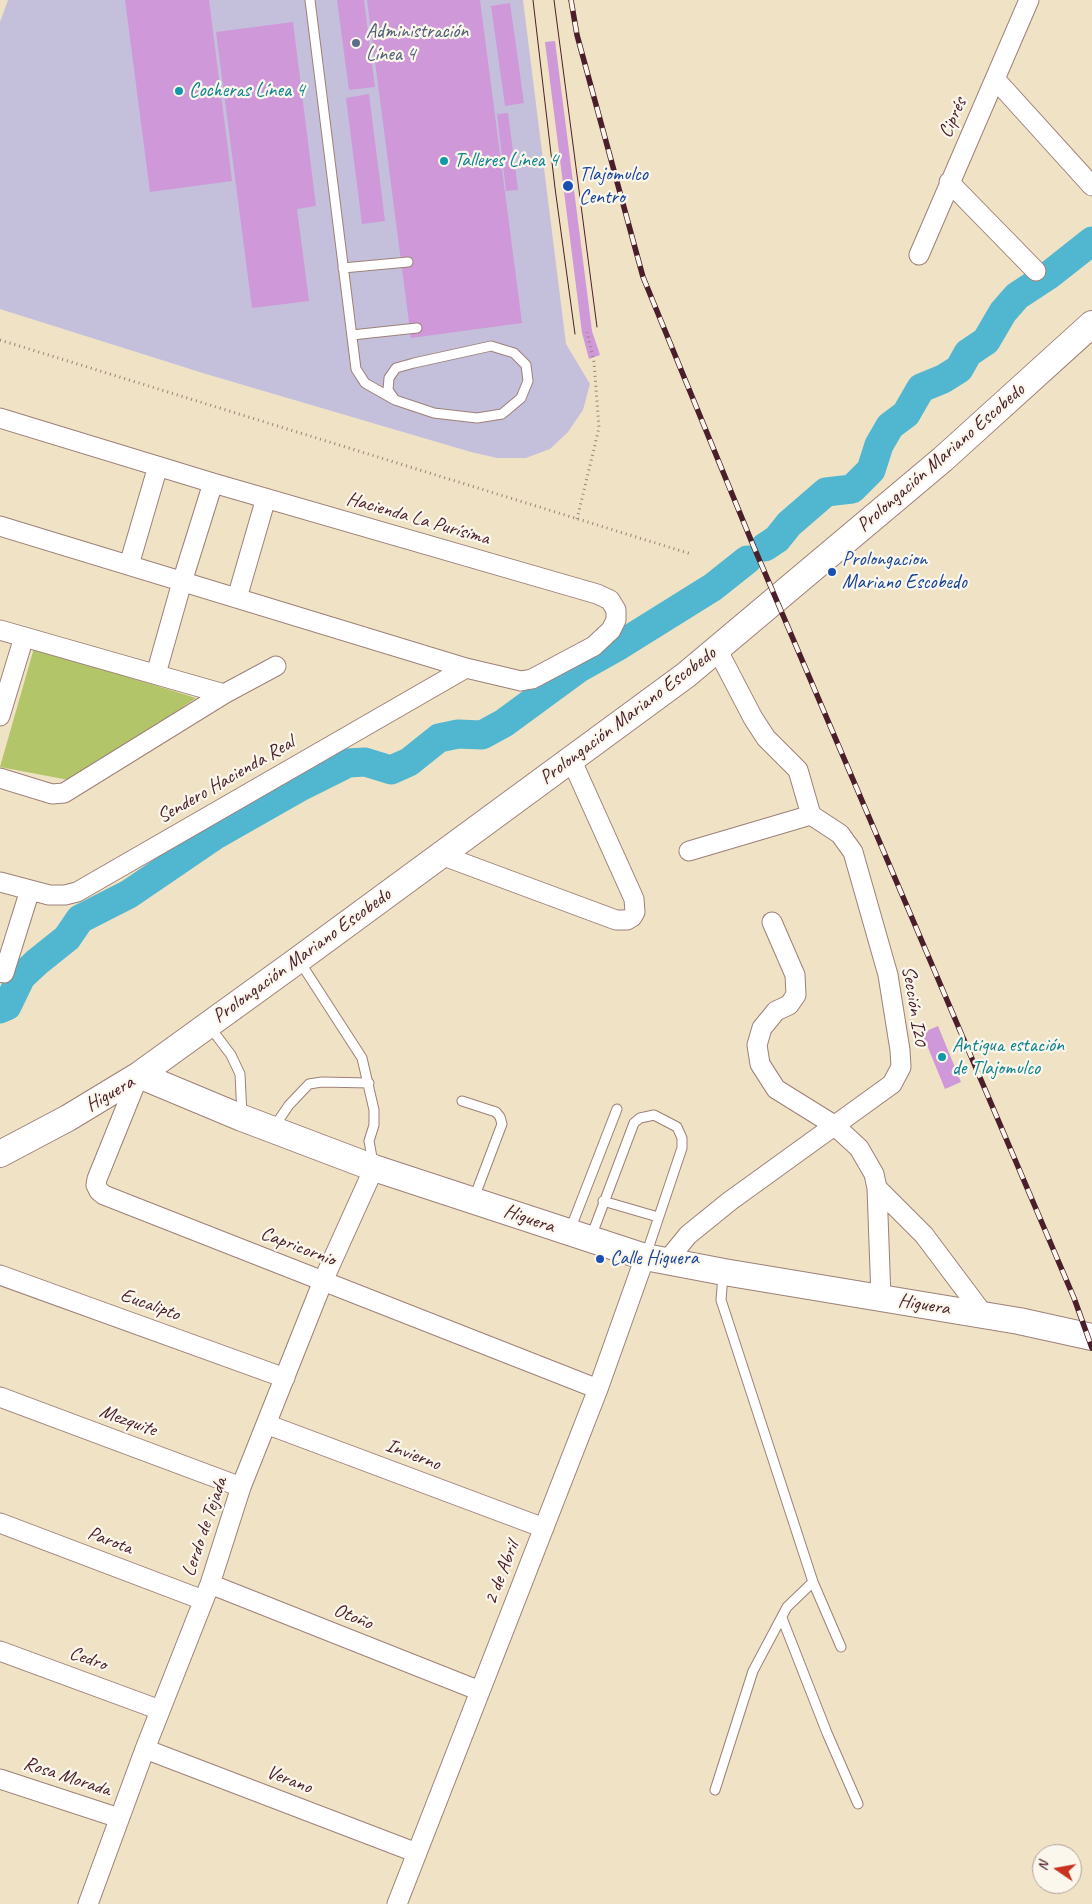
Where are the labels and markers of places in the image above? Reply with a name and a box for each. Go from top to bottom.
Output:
place label: Administración Línea 4 [366,20,468,67]
marker: Administración Línea 4 [350,37,362,49]
place label: Cocheras Línea 4 [189,79,305,103]
marker: Cocheras Línea 4 [173,85,185,97]
place label: Talleres Línea 4 [454,149,558,173]
marker: Talleres Línea 4 [438,155,450,167]
place label: Tlajomulco Centro [579,163,648,210]
marker: Tlajomulco Centro [561,179,575,193]
place label: Prolongacion Mariano Escobedo [842,548,967,595]
marker: Prolongacion Mariano Escobedo [826,566,838,578]
place label: Antigua estación de Tlajomulco [952,1034,1064,1081]
marker: Antigua estación de Tlajomulco [936,1051,948,1063]
place label: Calle Higuera [610,1247,698,1271]
marker: Calle Higuera [594,1253,606,1265]

